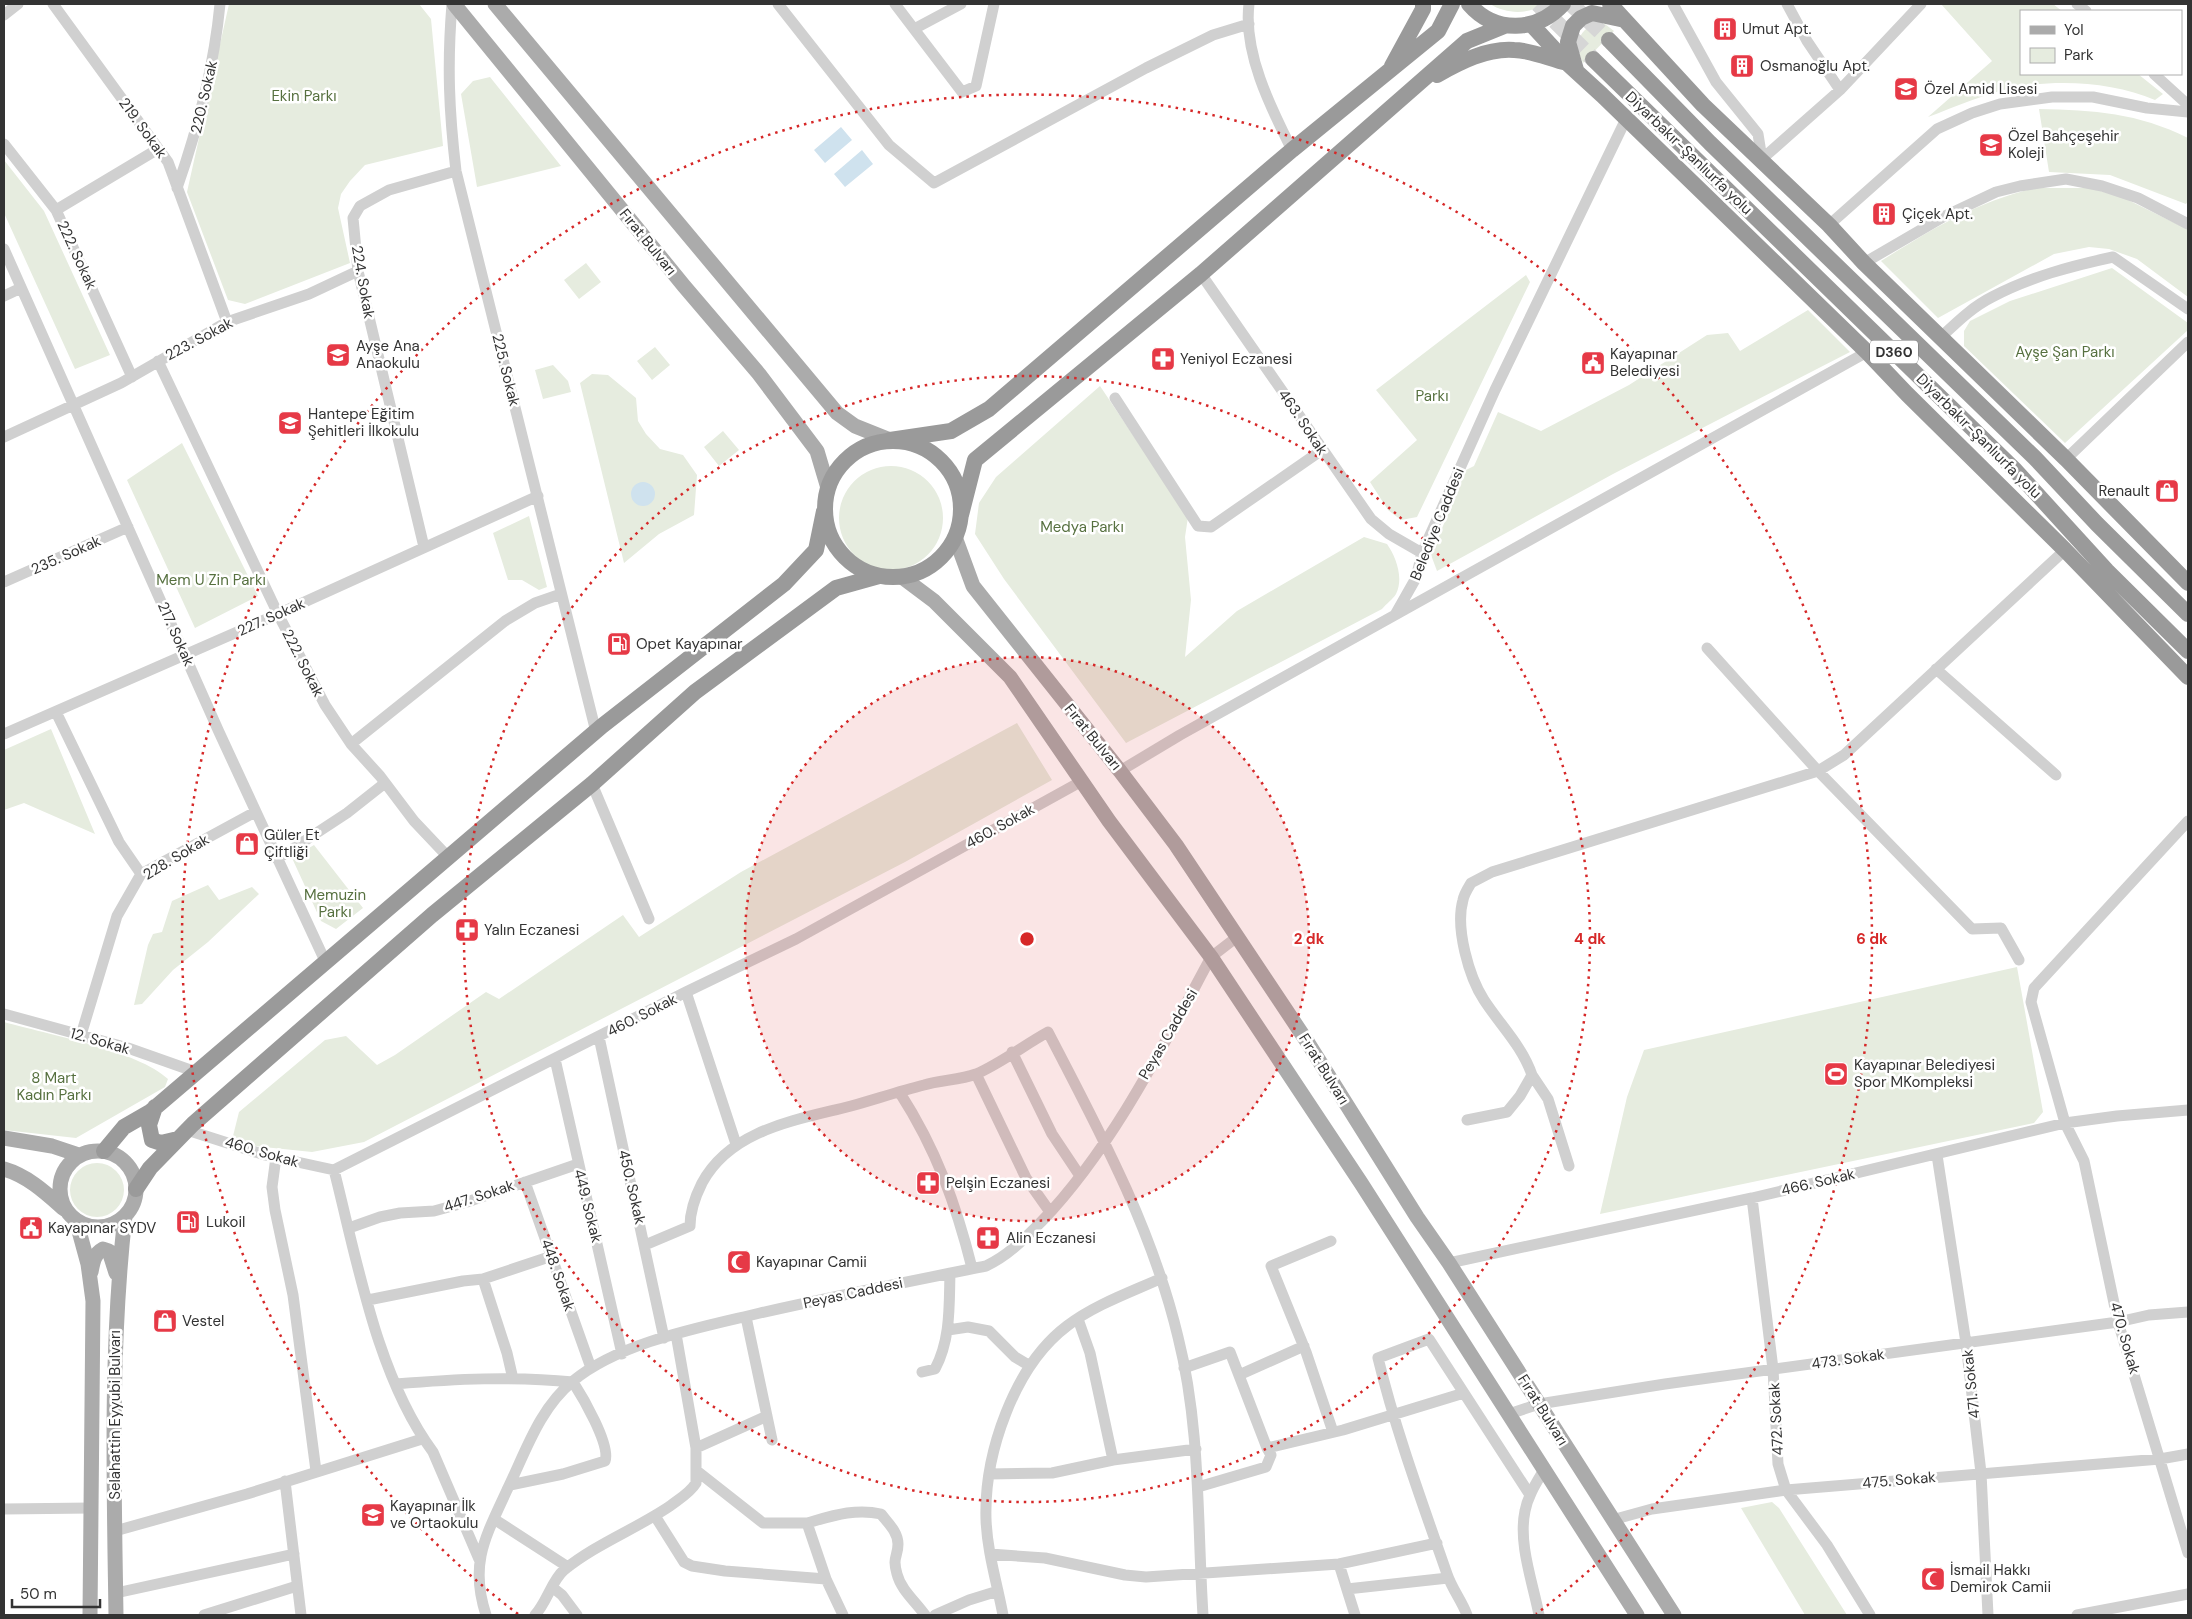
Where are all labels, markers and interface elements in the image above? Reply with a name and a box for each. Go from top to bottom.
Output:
legend [2020,10,2182,75]
building icon: Umut Apt. [1712,16,1738,42]
place label: Umut Apt. [1742,19,1812,39]
text: Yol [2064,20,2084,40]
text: Park [2064,45,2094,65]
building icon: Osmanoğlu Apt. [1729,53,1755,79]
place label: Osmanoğlu Apt. [1760,56,1870,76]
street label: 220. Sokak [186,58,222,136]
school or university icon: Özel Amid Lisesi [1893,76,1919,102]
place label: Özel Amid Lisesi [1924,79,2037,99]
park label: Ekin Parkı [271,86,337,106]
street label: Diyarbakır-Şanlıurfa yolu [1621,87,1757,219]
street label: 219. Sokak [114,94,172,163]
place label: Özel Bahçeşehir Koleji [2008,126,2120,163]
school or university icon: Özel Bahçeşehir Koleji [1978,132,2004,158]
building icon: Çiçek Apt. [1871,201,1897,227]
street label: Fırat Bulvarı [615,204,681,280]
place label: Çiçek Apt. [1902,204,1973,224]
street label: 222. Sokak [52,217,102,293]
street label: 224. Sokak [347,244,379,321]
street label: 223. Sokak [162,313,237,365]
street label: 225. Sokak [487,332,525,409]
place label: Ayşe Ana Anaokulu [356,336,420,373]
road number: D360 [1870,341,1918,364]
school or university icon: Ayşe Ana Anaokulu [325,342,351,368]
park label: Ayşe Şan Parkı [2015,342,2115,362]
place label: Kayapınar Belediyesi [1610,344,1680,381]
pharmacy icon: Yeniyol Eczanesi [1150,346,1176,372]
place label: Yeniyol Eczanesi [1180,349,1292,369]
public building icon: Kayapınar Belediyesi [1580,350,1606,376]
street label: Diyarbakır-Şanlıurfa yolu [1912,369,2046,503]
street label: 463. Sokak [1274,385,1333,459]
park label: Parkı [1416,386,1448,406]
place label: Hantepe Eğitim Şehitleri İlkokulu [308,404,419,441]
school or university icon: Hantepe Eğitim Şehitleri İlkokulu [277,410,303,436]
street label: Belediye Caddesi [1405,465,1469,583]
shop icon: Renault [2154,478,2180,504]
place label: Renault [2098,481,2150,501]
park label: Medya Parkı [1040,517,1124,537]
street label: 235. Sokak [28,531,104,579]
park label: Mem U Zin Parkı [156,570,266,590]
street label: 227. Sokak [234,593,308,641]
street label: 217. Sokak [153,599,199,670]
street label: 222. Sokak [277,626,329,701]
fuel station icon: Opet Kayapınar [606,631,632,657]
place label: Opet Kayapınar [636,634,743,654]
street label: Fırat Bulvarı [1060,699,1126,775]
street label: 460. Sokak [962,799,1038,853]
place label: Güler Et Çiftliği [264,825,320,862]
street label: 228. Sokak [139,829,213,885]
shop icon: Güler Et Çiftliği [234,831,260,857]
park label: Memuzin Parkı [304,885,366,922]
pharmacy icon: Yalın Eczanesi [454,917,480,943]
place label: Yalın Eczanesi [484,920,579,940]
text: 2 dk [1294,929,1325,949]
text: 4 dk [1574,929,1606,949]
text: 6 dk [1856,929,1888,949]
centre of rings [1018,930,1036,948]
street label: Peyas Caddesi [1134,985,1202,1083]
street label: 460. Sokak [604,989,681,1041]
street label: 12. Sokak [68,1023,133,1059]
street label: Fırat Bulvarı [1294,1030,1354,1108]
place label: Kayapınar Belediyesi Spor MKompleksi [1854,1055,1995,1092]
sports icon: Kayapınar Belediyesi Spor MKompleksi [1823,1061,1849,1087]
park label: 8 Mart Kadın Parkı [17,1068,91,1105]
street label: 460. Sokak [223,1132,302,1172]
street label: 450. Sokak [614,1148,650,1227]
street label: 466. Sokak [1779,1164,1857,1200]
street label: 449. Sokak [569,1167,607,1245]
pharmacy icon: Pelşin Eczanesi [915,1170,941,1196]
place label: Pelşin Eczanesi [946,1173,1050,1193]
street label: 447. Sokak [441,1175,517,1217]
fuel station icon: Lukoil [175,1209,201,1235]
place label: Lukoil [206,1212,245,1232]
public building icon: Kayapınar SYDV [18,1215,44,1241]
place label: Kayapınar SYDV [48,1218,156,1238]
pharmacy icon: Alin Eczanesi [975,1225,1001,1251]
place label: Alin Eczanesi [1006,1228,1096,1248]
street label: 448. Sokak [536,1236,580,1314]
mosque icon: Kayapınar Camii [726,1249,752,1275]
place label: Kayapınar Camii [756,1252,867,1272]
street label: Peyas Caddesi [801,1273,905,1313]
street label: 470. Sokak [2105,1300,2145,1377]
shop icon: Vestel [152,1308,178,1334]
place label: Vestel [182,1311,224,1331]
street label: Selahattin Eyyubi Bulvarı [105,1330,125,1500]
street label: 473. Sokak [1810,1344,1886,1374]
street label: 471. Sokak [1957,1348,1985,1420]
street label: Fırat Bulvarı [1513,1371,1573,1449]
street label: 472. Sokak [1764,1382,1788,1456]
street label: 475. Sokak [1861,1467,1937,1493]
place label: Kayapınar İlk ve Ortaokulu [390,1496,478,1533]
school or university icon: Kayapınar İlk ve Ortaokulu [360,1502,386,1528]
place label: İsmail Hakkı Demirok Camii [1950,1560,2051,1597]
mosque icon: İsmail Hakkı Demirok Camii [1920,1566,1946,1592]
scale bar [12,1576,100,1608]
text: 50 m [20,1584,57,1604]

